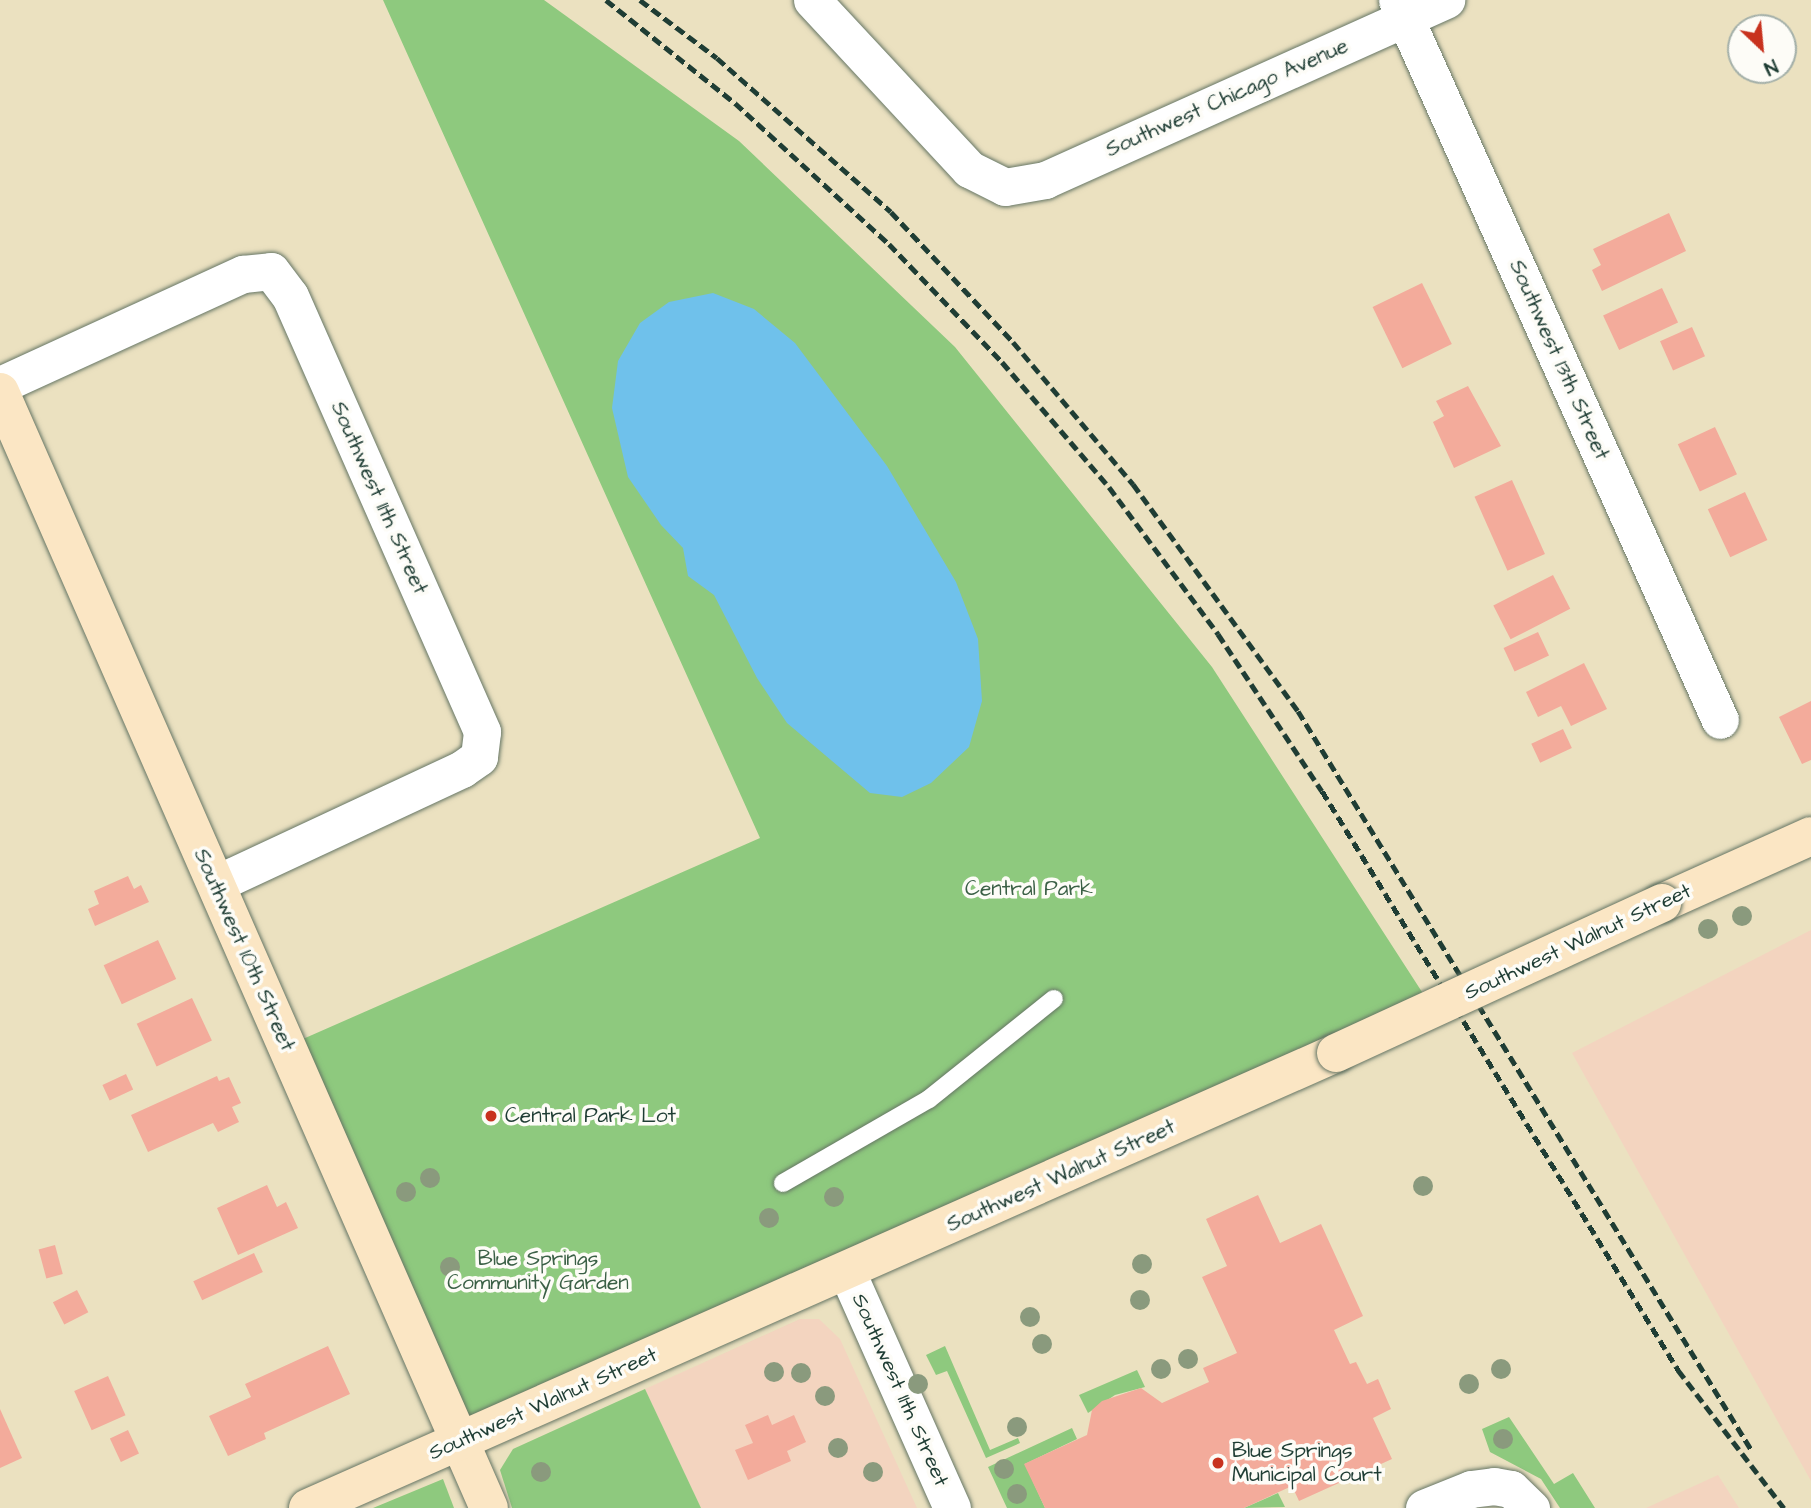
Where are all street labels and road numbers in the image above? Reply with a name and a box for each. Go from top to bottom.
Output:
street label: Southwest Chicago Avenue [1102,33,1352,163]
street label: Southwest 13th Street [1504,256,1614,464]
street label: Southwest 11th Street [325,398,433,598]
street label: Southwest 10th Street [188,845,300,1055]
street label: Southwest Walnut Street [1461,878,1695,1006]
street label: Southwest Walnut Street [943,1114,1179,1238]
street label: Southwest 11th Street [846,1290,954,1490]
street label: Southwest Walnut Street [425,1342,661,1466]

